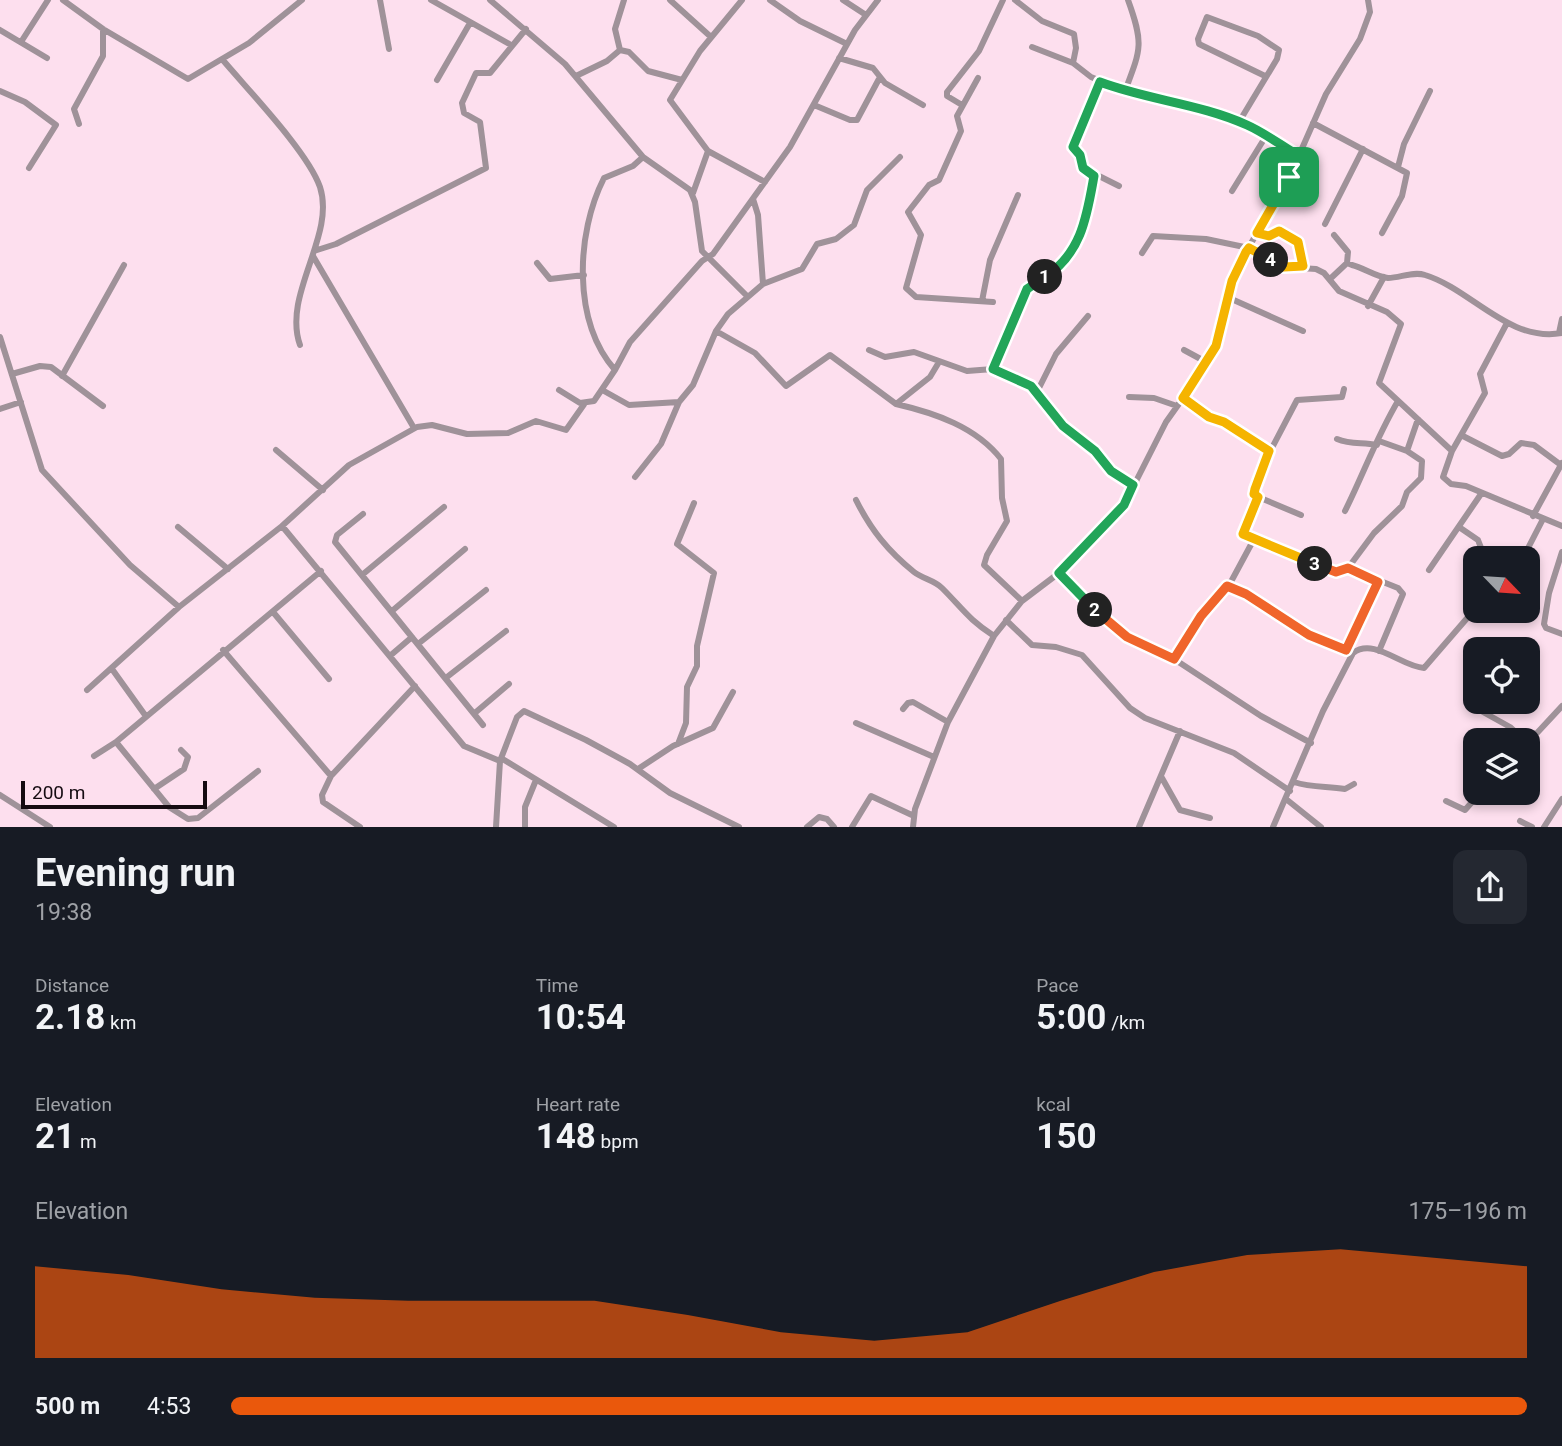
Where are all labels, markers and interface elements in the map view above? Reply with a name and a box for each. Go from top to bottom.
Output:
pin [1259,147,1319,207]
icon: arrive [1270,158,1308,196]
pin: 4 [1254,243,1288,278]
text: 4 [1265,248,1276,271]
pin: 1 [1028,260,1062,294]
text: 1 [1039,265,1050,288]
pin: 3 [1298,546,1332,582]
north arrow [1463,546,1540,623]
map controls [1463,546,1540,805]
text: 3 [1309,552,1320,575]
pin: 2 [1078,592,1112,628]
text: 2 [1089,598,1100,621]
button: locate [1463,637,1540,714]
button: layers [1463,728,1540,805]
scale bar [21,778,206,809]
text: 200 m [32,781,85,804]
button: share [1453,850,1527,924]
text: Evening run [35,851,236,895]
text: 19:38 [35,899,92,926]
text: Distance [35,974,109,997]
text: Time [536,974,578,997]
text: Pace [1036,974,1079,997]
text: 2.18 [35,997,105,1038]
text: 10:54 [536,997,626,1038]
text: 5:00 [1036,997,1106,1038]
text: km [105,1011,136,1034]
text: /km [1106,1011,1145,1034]
text: Elevation [35,1093,112,1116]
text: Heart rate [536,1093,620,1116]
text: kcal [1036,1093,1071,1116]
text: 21 [35,1116,75,1157]
text: 148 [536,1116,596,1157]
text: 150 [1036,1116,1097,1157]
text: m [75,1130,97,1153]
text: bpm [596,1130,639,1153]
text: Elevation [35,1198,128,1225]
text: 175–196 m [1408,1198,1527,1225]
text: 500 m [35,1393,100,1420]
text: 4:53 [147,1393,191,1420]

